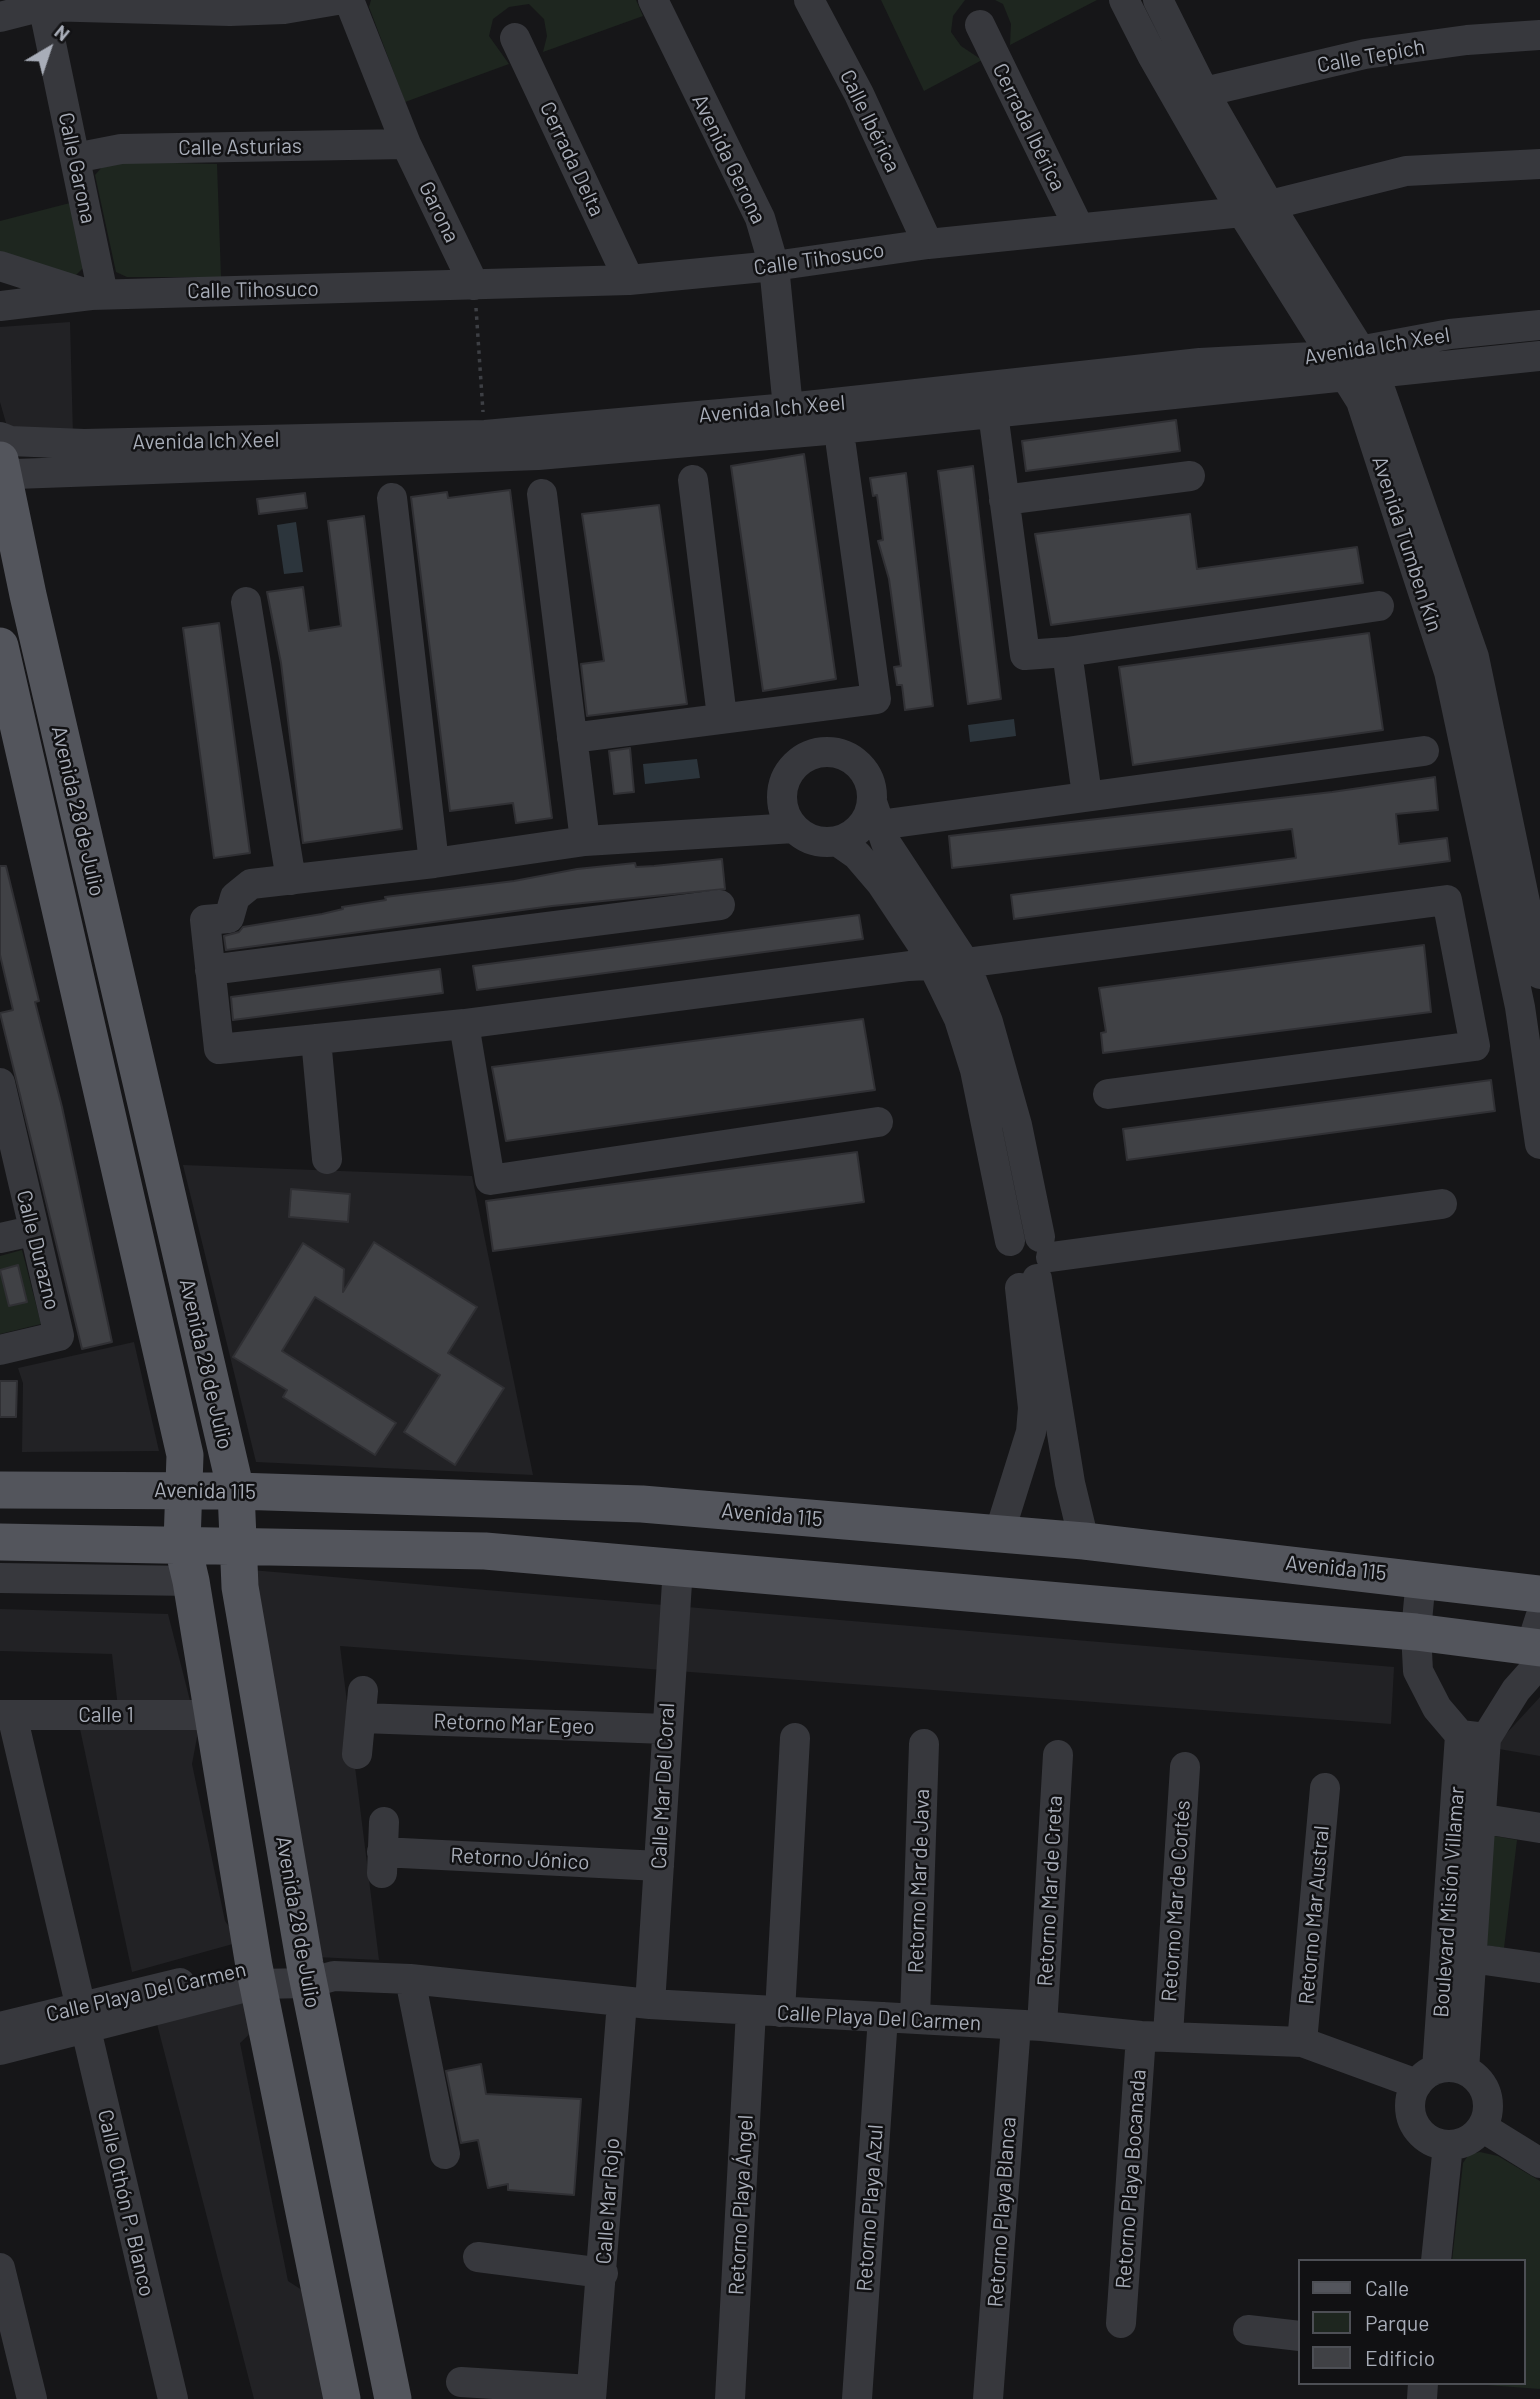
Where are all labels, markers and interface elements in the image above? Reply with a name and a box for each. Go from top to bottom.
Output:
north arrow [14,14,84,84]
text: N [50,19,75,45]
street label: Calle Tepich [1315,34,1427,78]
street label: Cerrada Ibérica [987,59,1071,195]
street label: Calle Ibérica [834,66,906,176]
street label: Avenida Gerona [687,90,771,228]
street label: Cerrada Delta [534,98,610,220]
street label: Calle Garona [53,110,101,226]
street label: Calle Asturias [178,133,302,161]
street label: Garona [414,177,464,247]
street label: Calle Tihosuco [752,237,886,281]
street label: Calle Tihosuco [187,276,319,304]
street label: Avenida Ich Xeel [1302,322,1452,370]
street label: Avenida Ich Xeel [698,390,846,428]
street label: Avenida Ich Xeel [132,427,280,455]
street label: Avenida Tumben Kin [1367,453,1447,635]
street label: Avenida 28 de Julio [46,723,110,899]
street label: Calle Durazno [11,1187,65,1313]
street label: Avenida 28 de Julio [174,1276,238,1452]
street label: Avenida 115 [154,1478,256,1504]
street label: Avenida 115 [720,1498,824,1532]
street label: Avenida 115 [1284,1550,1388,1586]
street label: Calle 1 [78,1702,134,1728]
street label: Calle Mar Del Coral [646,1702,680,1870]
street label: Retorno Mar Egeo [433,1709,595,1739]
street label: Boulevard Misión Villamar [1428,1786,1470,2018]
street label: Retorno Mar de Java [903,1788,935,1974]
street label: Retorno Mar de Creta [1032,1795,1068,1987]
street label: Retorno Mar de Cortés [1156,1799,1196,2003]
street label: Retorno Mar Austral [1294,1824,1334,2006]
street label: Avenida 28 de Julio [270,1834,326,2010]
street label: Retorno Jónico [450,1843,590,1875]
street label: Calle Playa Del Carmen [44,1957,248,2027]
street label: Calle Playa Del Carmen [776,2000,982,2036]
street label: Retorno Playa Bocanada [1111,2068,1151,2290]
street label: Calle Othón P. Blanco [92,2107,160,2299]
street label: Retorno Playa Ángel [724,2114,758,2296]
street label: Retorno Playa Blanca [983,2116,1021,2308]
street label: Retorno Playa Azul [852,2124,888,2292]
street label: Calle Mar Rojo [591,2137,625,2265]
legend [1298,2259,1526,2385]
text: Calle [1365,2275,1409,2300]
text: Parque [1365,2310,1430,2335]
text: Edificio [1365,2345,1435,2370]

